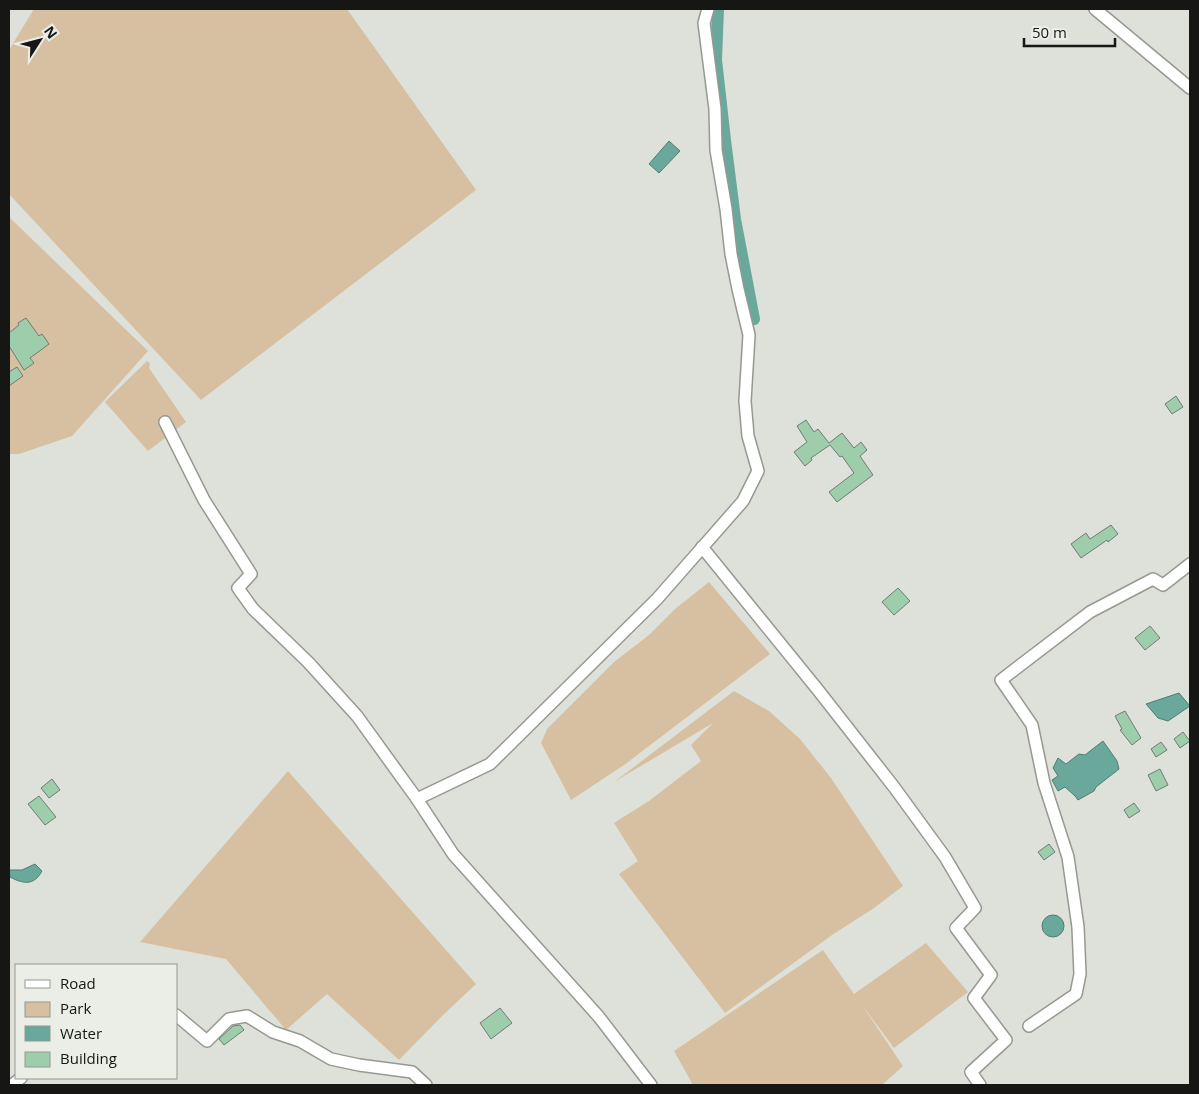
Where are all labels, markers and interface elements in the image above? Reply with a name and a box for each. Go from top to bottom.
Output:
north arrow [15,15,65,65]
scale bar [1024,15,1115,47]
text: N [40,22,62,42]
text: 50 m [1032,22,1067,42]
legend [15,964,178,1079]
text: Road [60,973,96,993]
text: Park [60,998,91,1018]
text: Water [60,1023,102,1043]
text: Building [60,1048,117,1068]

